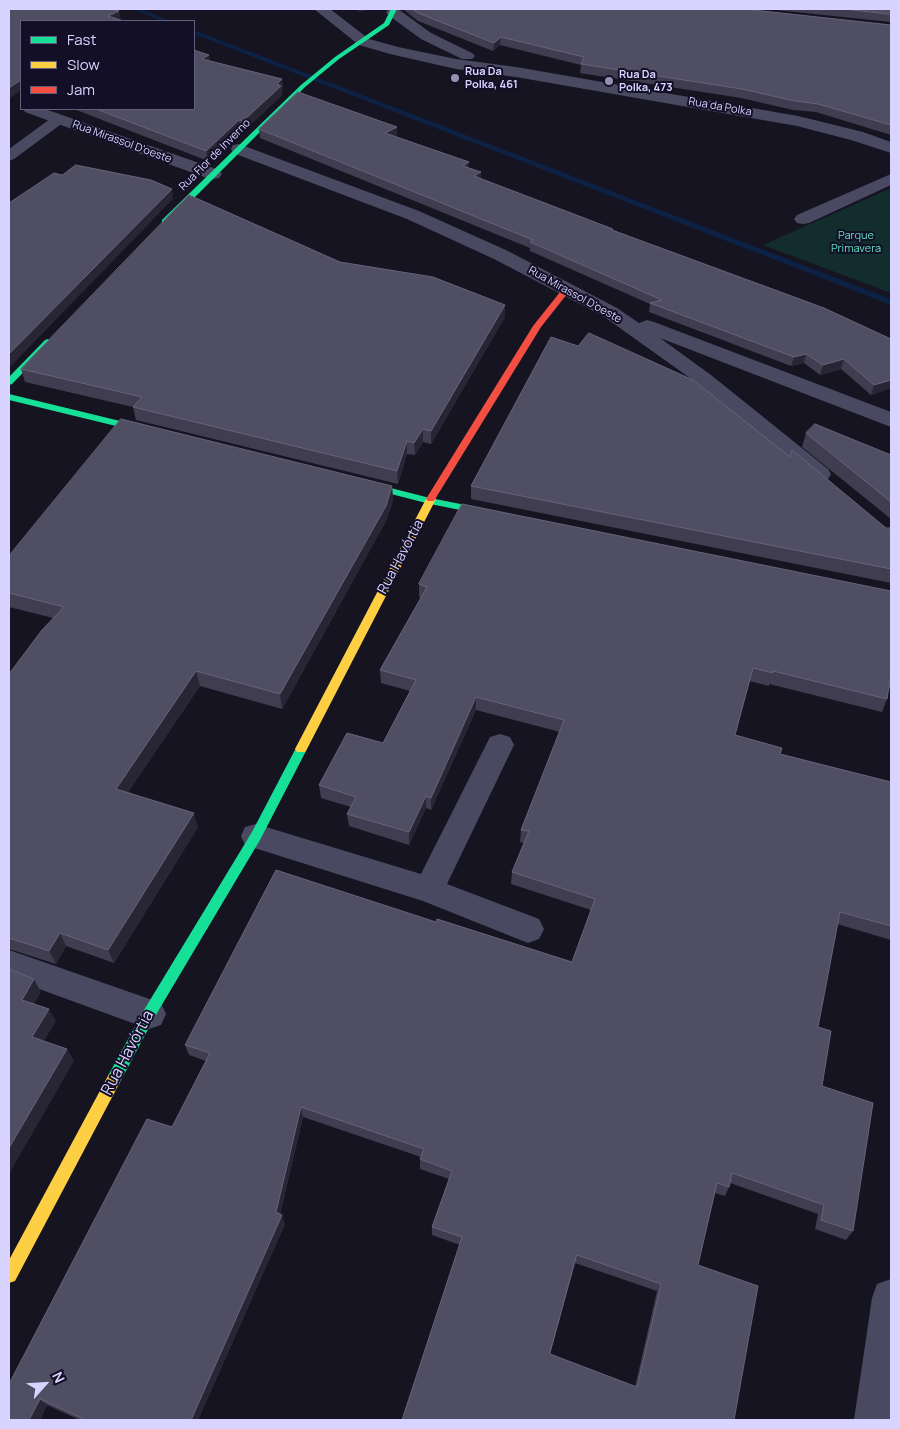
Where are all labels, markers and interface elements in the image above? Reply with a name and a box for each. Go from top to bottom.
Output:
legend [20,20,195,110]
text: Fast [67,29,96,50]
text: Slow [67,54,100,75]
place label: Rua Da Polka, 461 [465,65,518,91]
place label: Rua Da Polka, 473 [619,68,673,94]
marker: Rua Da Polka, 461 [449,72,461,84]
marker: Rua Da Polka, 473 [603,75,615,87]
text: Jam [67,79,95,100]
street label: Rua da Polka [687,95,753,119]
street label: Rua Flor de Inverno [177,117,253,193]
street label: Rua Mirassol D'oeste [71,118,173,166]
park label: Parque Primavera [831,229,881,255]
street label: Rua Mirassol D'oeste [526,264,624,326]
street label: Rua Havórtia [374,517,428,597]
street label: Rua Havórtia [98,1007,158,1099]
north arrow [20,1359,70,1409]
text: N [48,1369,70,1386]

